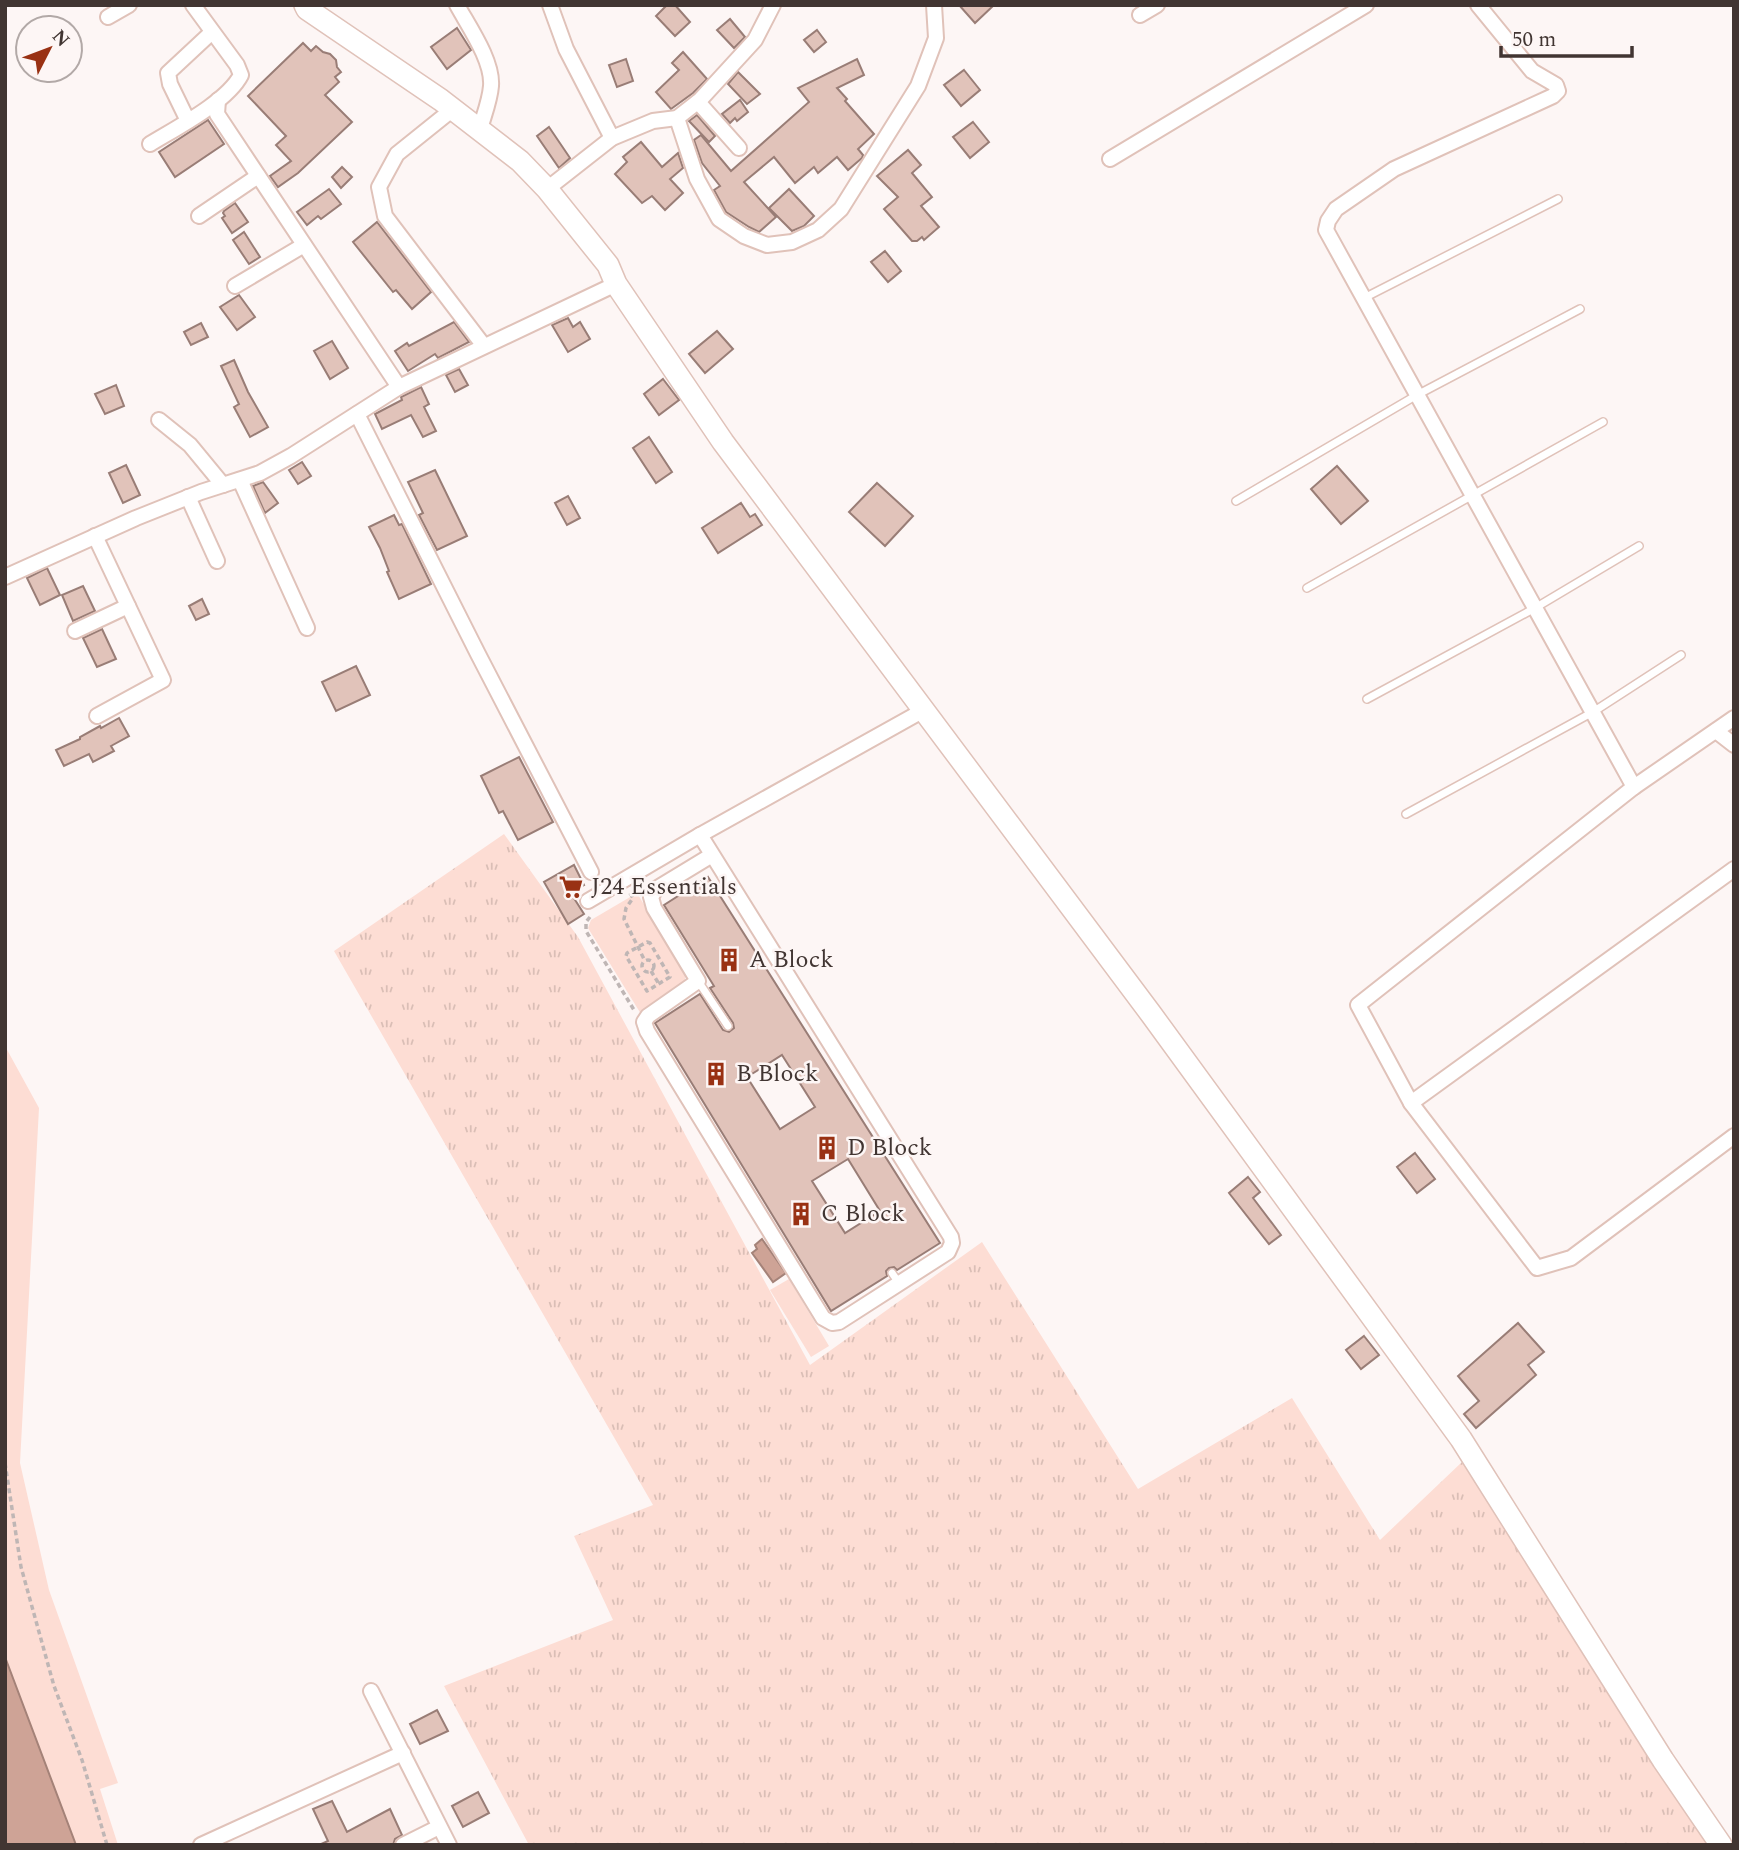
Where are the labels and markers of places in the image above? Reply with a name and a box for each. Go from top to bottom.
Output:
place label: J24 Essentials [591,869,737,905]
supermarket icon: J24 Essentials [557,873,585,901]
place label: A Block [749,942,834,978]
building icon: A Block [715,946,743,974]
place label: B Block [736,1056,818,1092]
building icon: B Block [702,1060,730,1088]
place label: D Block [847,1130,932,1166]
building icon: D Block [813,1134,841,1162]
place label: C Block [821,1196,905,1232]
building icon: C Block [787,1200,815,1228]

